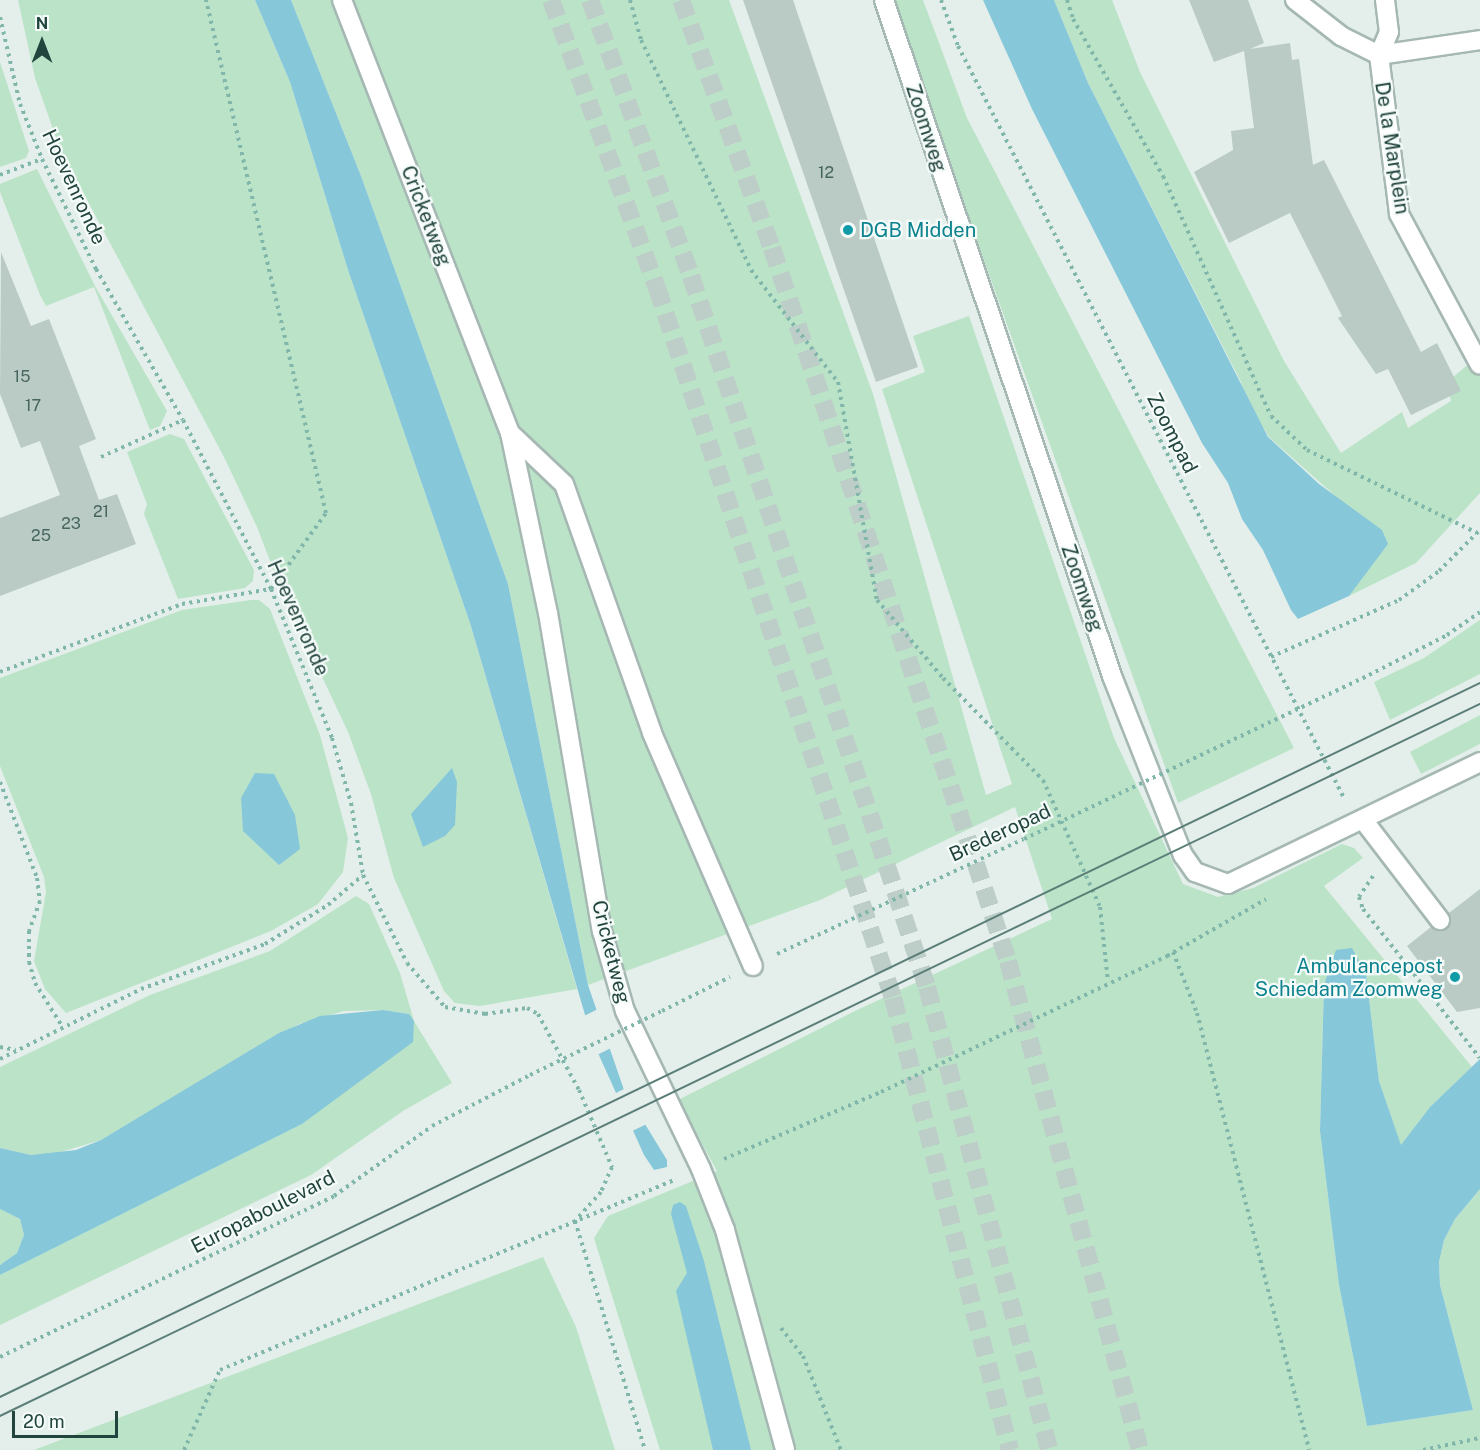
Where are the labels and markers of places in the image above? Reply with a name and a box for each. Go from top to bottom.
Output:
place label: DGB Midden [860,218,976,242]
marker: DGB Midden [841,223,855,237]
place label: Ambulancepost Schiedam Zoomweg [1255,954,1443,1001]
marker: Ambulancepost Schiedam Zoomweg [1448,970,1462,984]

